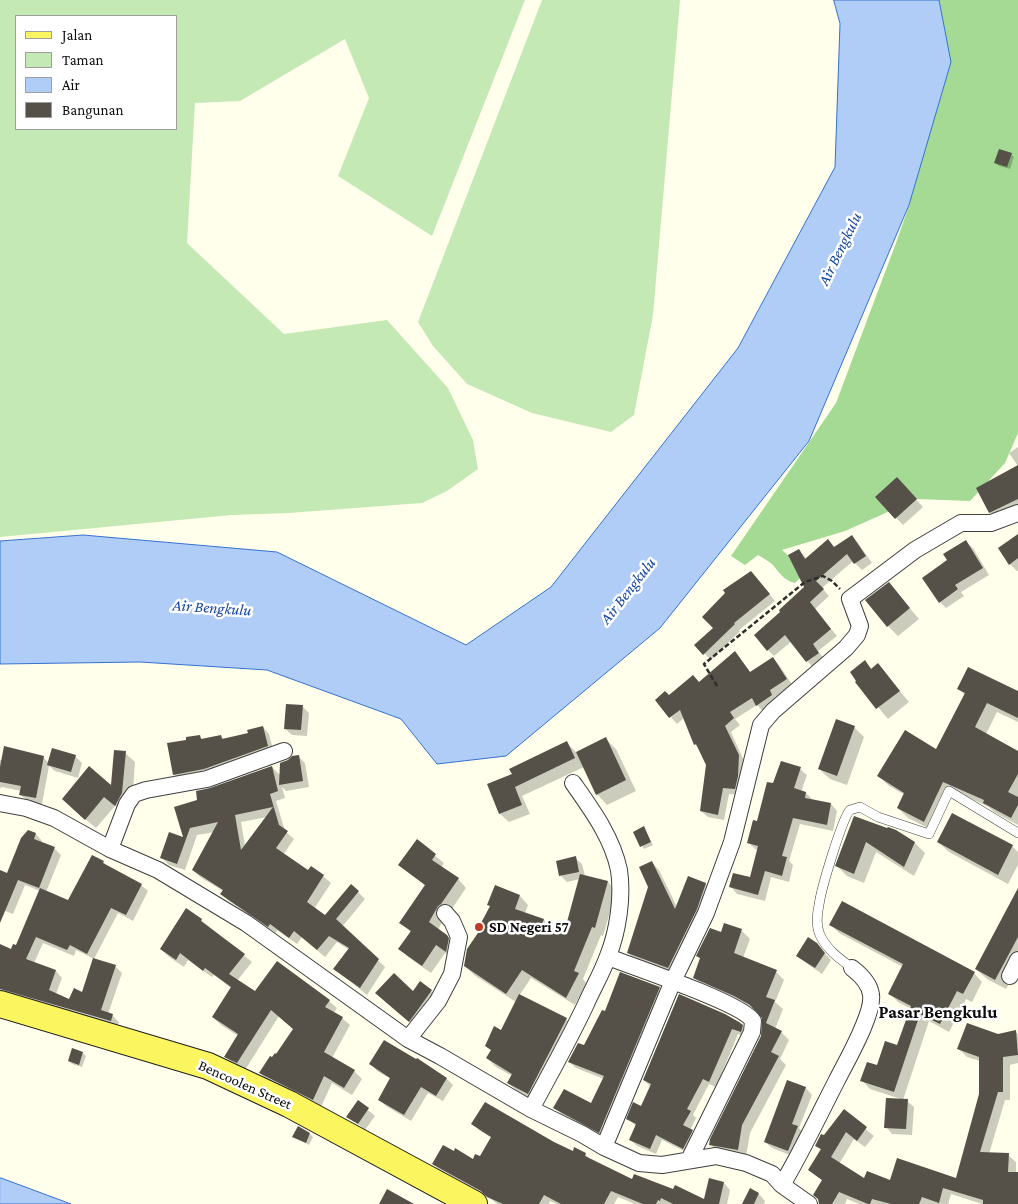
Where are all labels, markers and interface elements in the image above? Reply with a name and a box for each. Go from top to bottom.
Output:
legend [15,15,178,130]
text: Jalan [62,27,92,43]
text: Taman [62,52,104,68]
text: Air [62,77,80,93]
text: Bangunan [62,102,123,118]
water label: Air Bengkulu [814,209,866,289]
water label: Air Bengkulu [596,554,660,628]
water label: Air Bengkulu [172,596,252,620]
place label: SD Negeri 57 [489,918,569,936]
marker: SD Negeri 57 [473,921,485,933]
district label: Pasar Bengkulu [878,1001,998,1023]
street label: Bencoolen Street [195,1056,295,1114]

